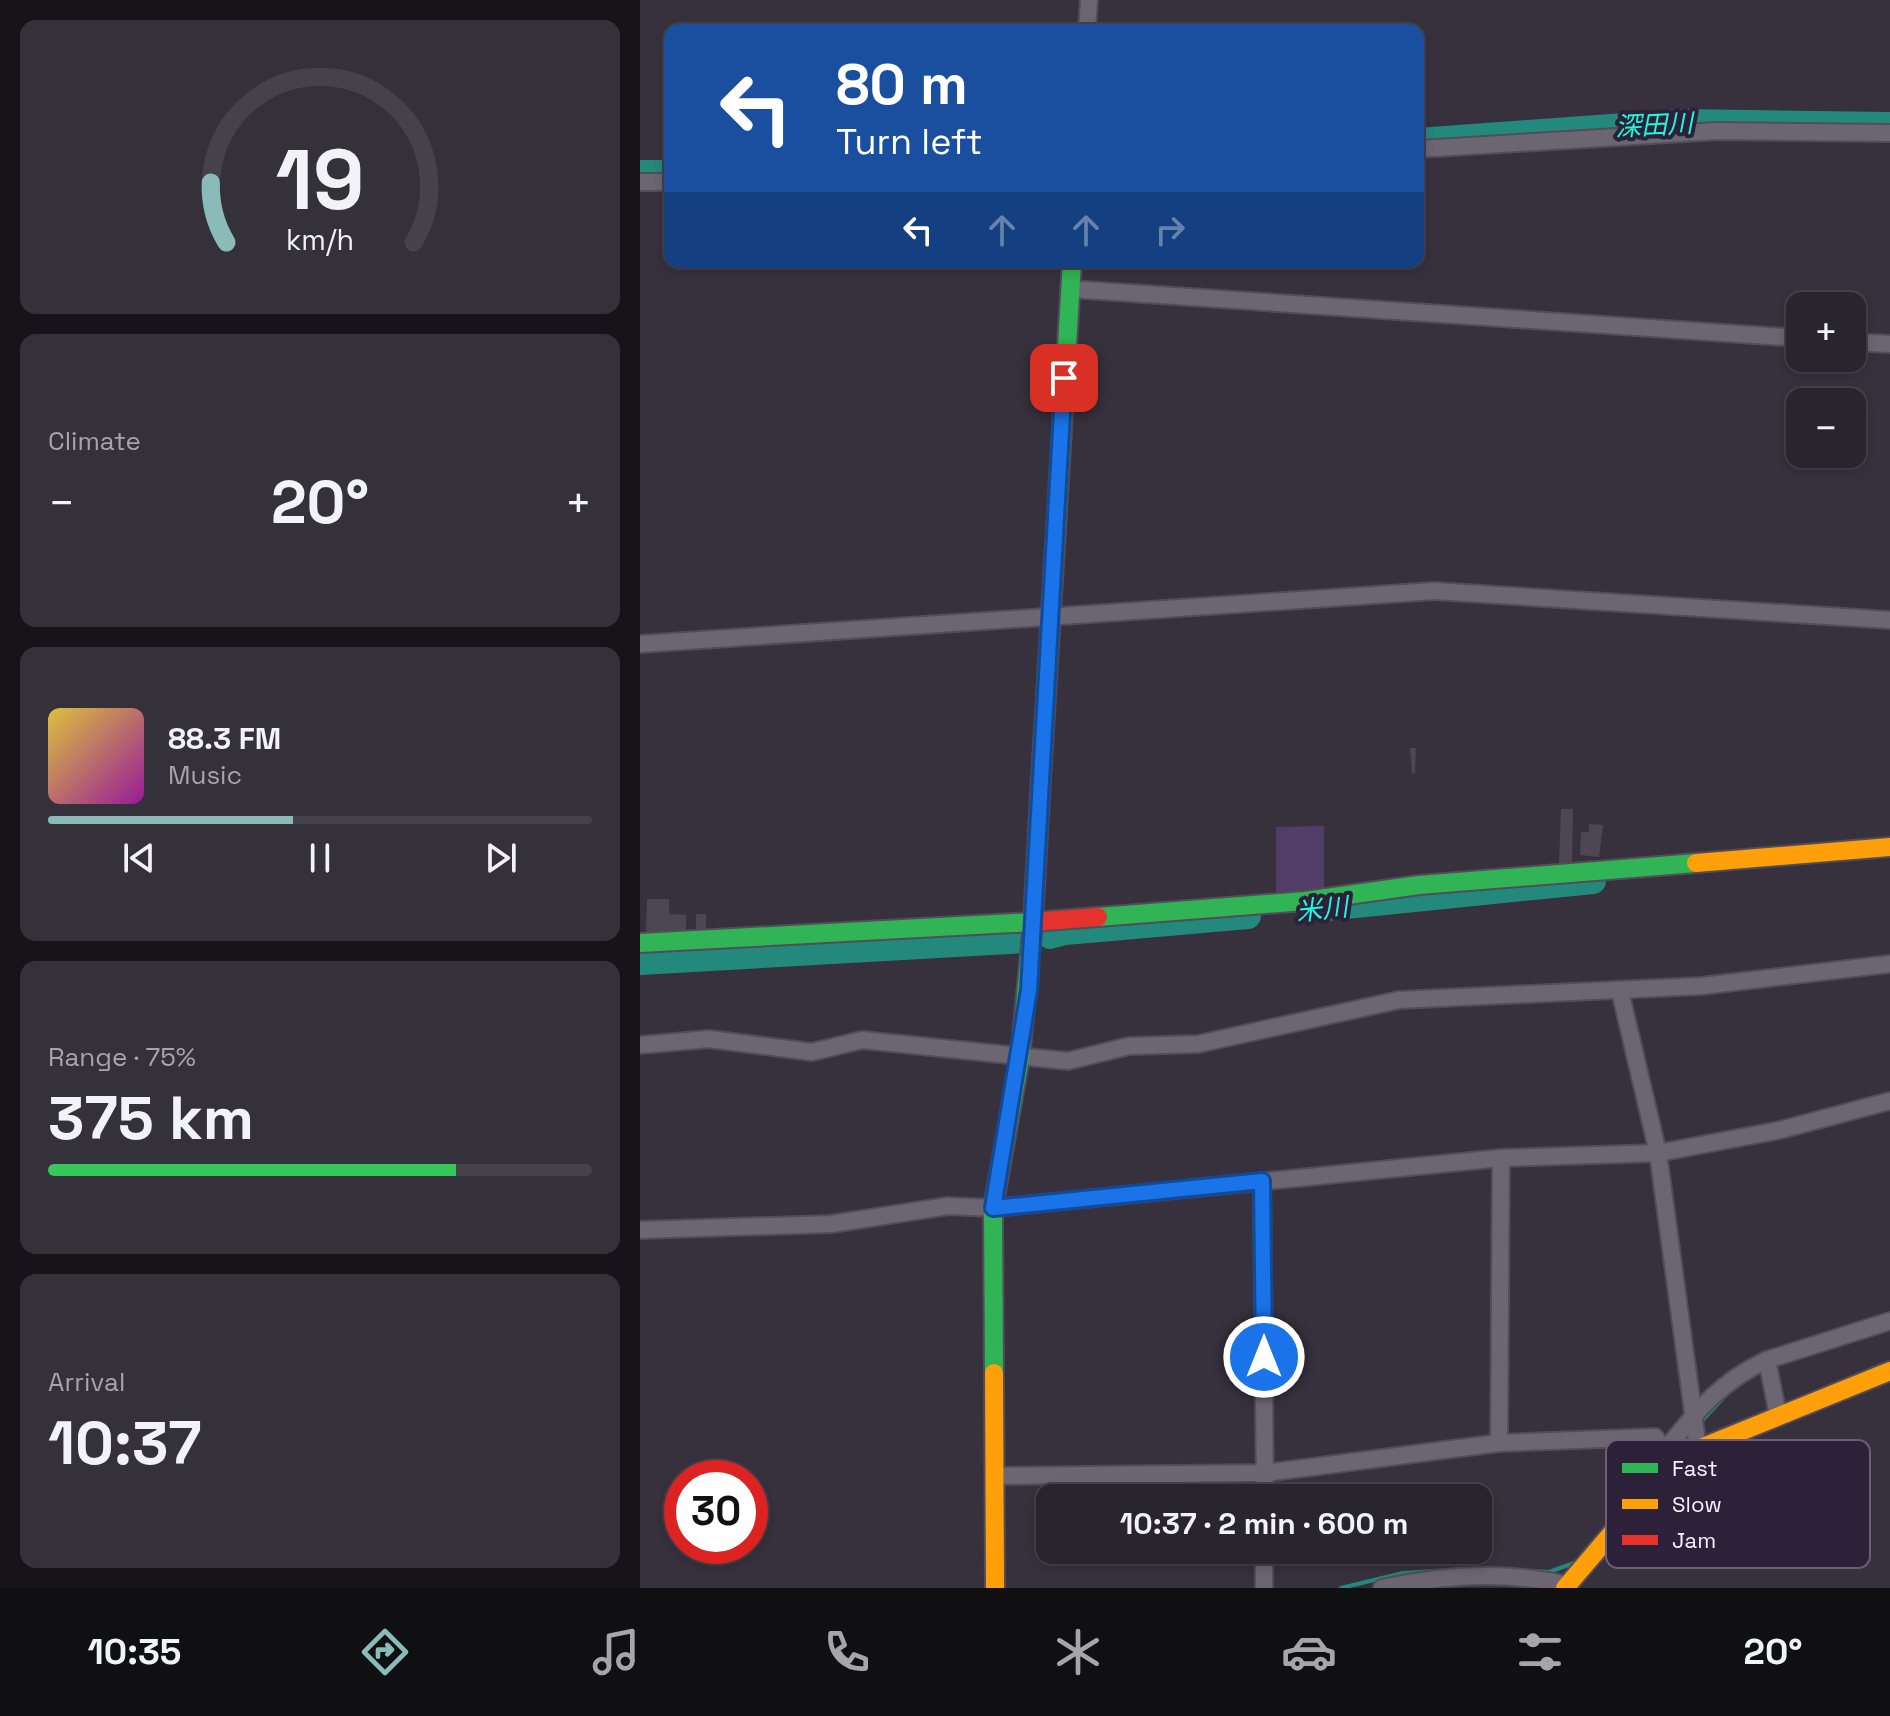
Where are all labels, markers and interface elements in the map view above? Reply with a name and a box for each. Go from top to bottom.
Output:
text: 80 m [836,49,968,120]
icon: left [704,56,808,160]
water label: 深田川 [1614,106,1697,144]
text: Turn left [836,119,983,165]
text: 19 [275,126,365,232]
icon: left [896,208,940,252]
icon: ahead [980,208,1024,252]
icon: ahead [1064,208,1108,252]
icon: right [1148,208,1192,252]
text: km/h [286,222,354,258]
map controls [1786,292,1866,468]
button: + [1786,292,1866,372]
pin [1030,344,1098,412]
icon: arrive [1042,356,1086,400]
button: − [1786,388,1866,468]
text: Climate [48,424,141,458]
text: 20° [271,464,369,541]
text: − [48,475,75,531]
text: + [565,475,592,531]
text: 88.3 FM [168,719,281,758]
text: Music [168,758,242,792]
icon: previous [117,836,161,880]
icon: pause [298,836,342,880]
icon: next [479,836,523,880]
water label: 米川 [1294,889,1353,929]
text: Range · 75% [48,1040,196,1074]
text: 375 km [48,1080,254,1157]
position arrow [1222,1315,1306,1399]
text: Arrival [48,1365,125,1399]
text: 10:37 [48,1405,202,1482]
legend [1606,1440,1870,1568]
text: Fast [1672,1454,1718,1482]
speed limit sign: 30 [664,1460,768,1564]
text: Slow [1672,1490,1722,1518]
text: 10:37 · 2 min · 600 m [1120,1504,1408,1543]
text: Jam [1672,1526,1716,1554]
icon: directions [357,1624,413,1680]
icon: music [588,1624,644,1680]
icon: phone [819,1624,875,1680]
icon: climate [1050,1624,1106,1680]
icon: car [1281,1624,1337,1680]
icon: filters [1512,1624,1568,1680]
text: 10:35 [88,1629,181,1675]
text: 20° [1744,1629,1802,1675]

